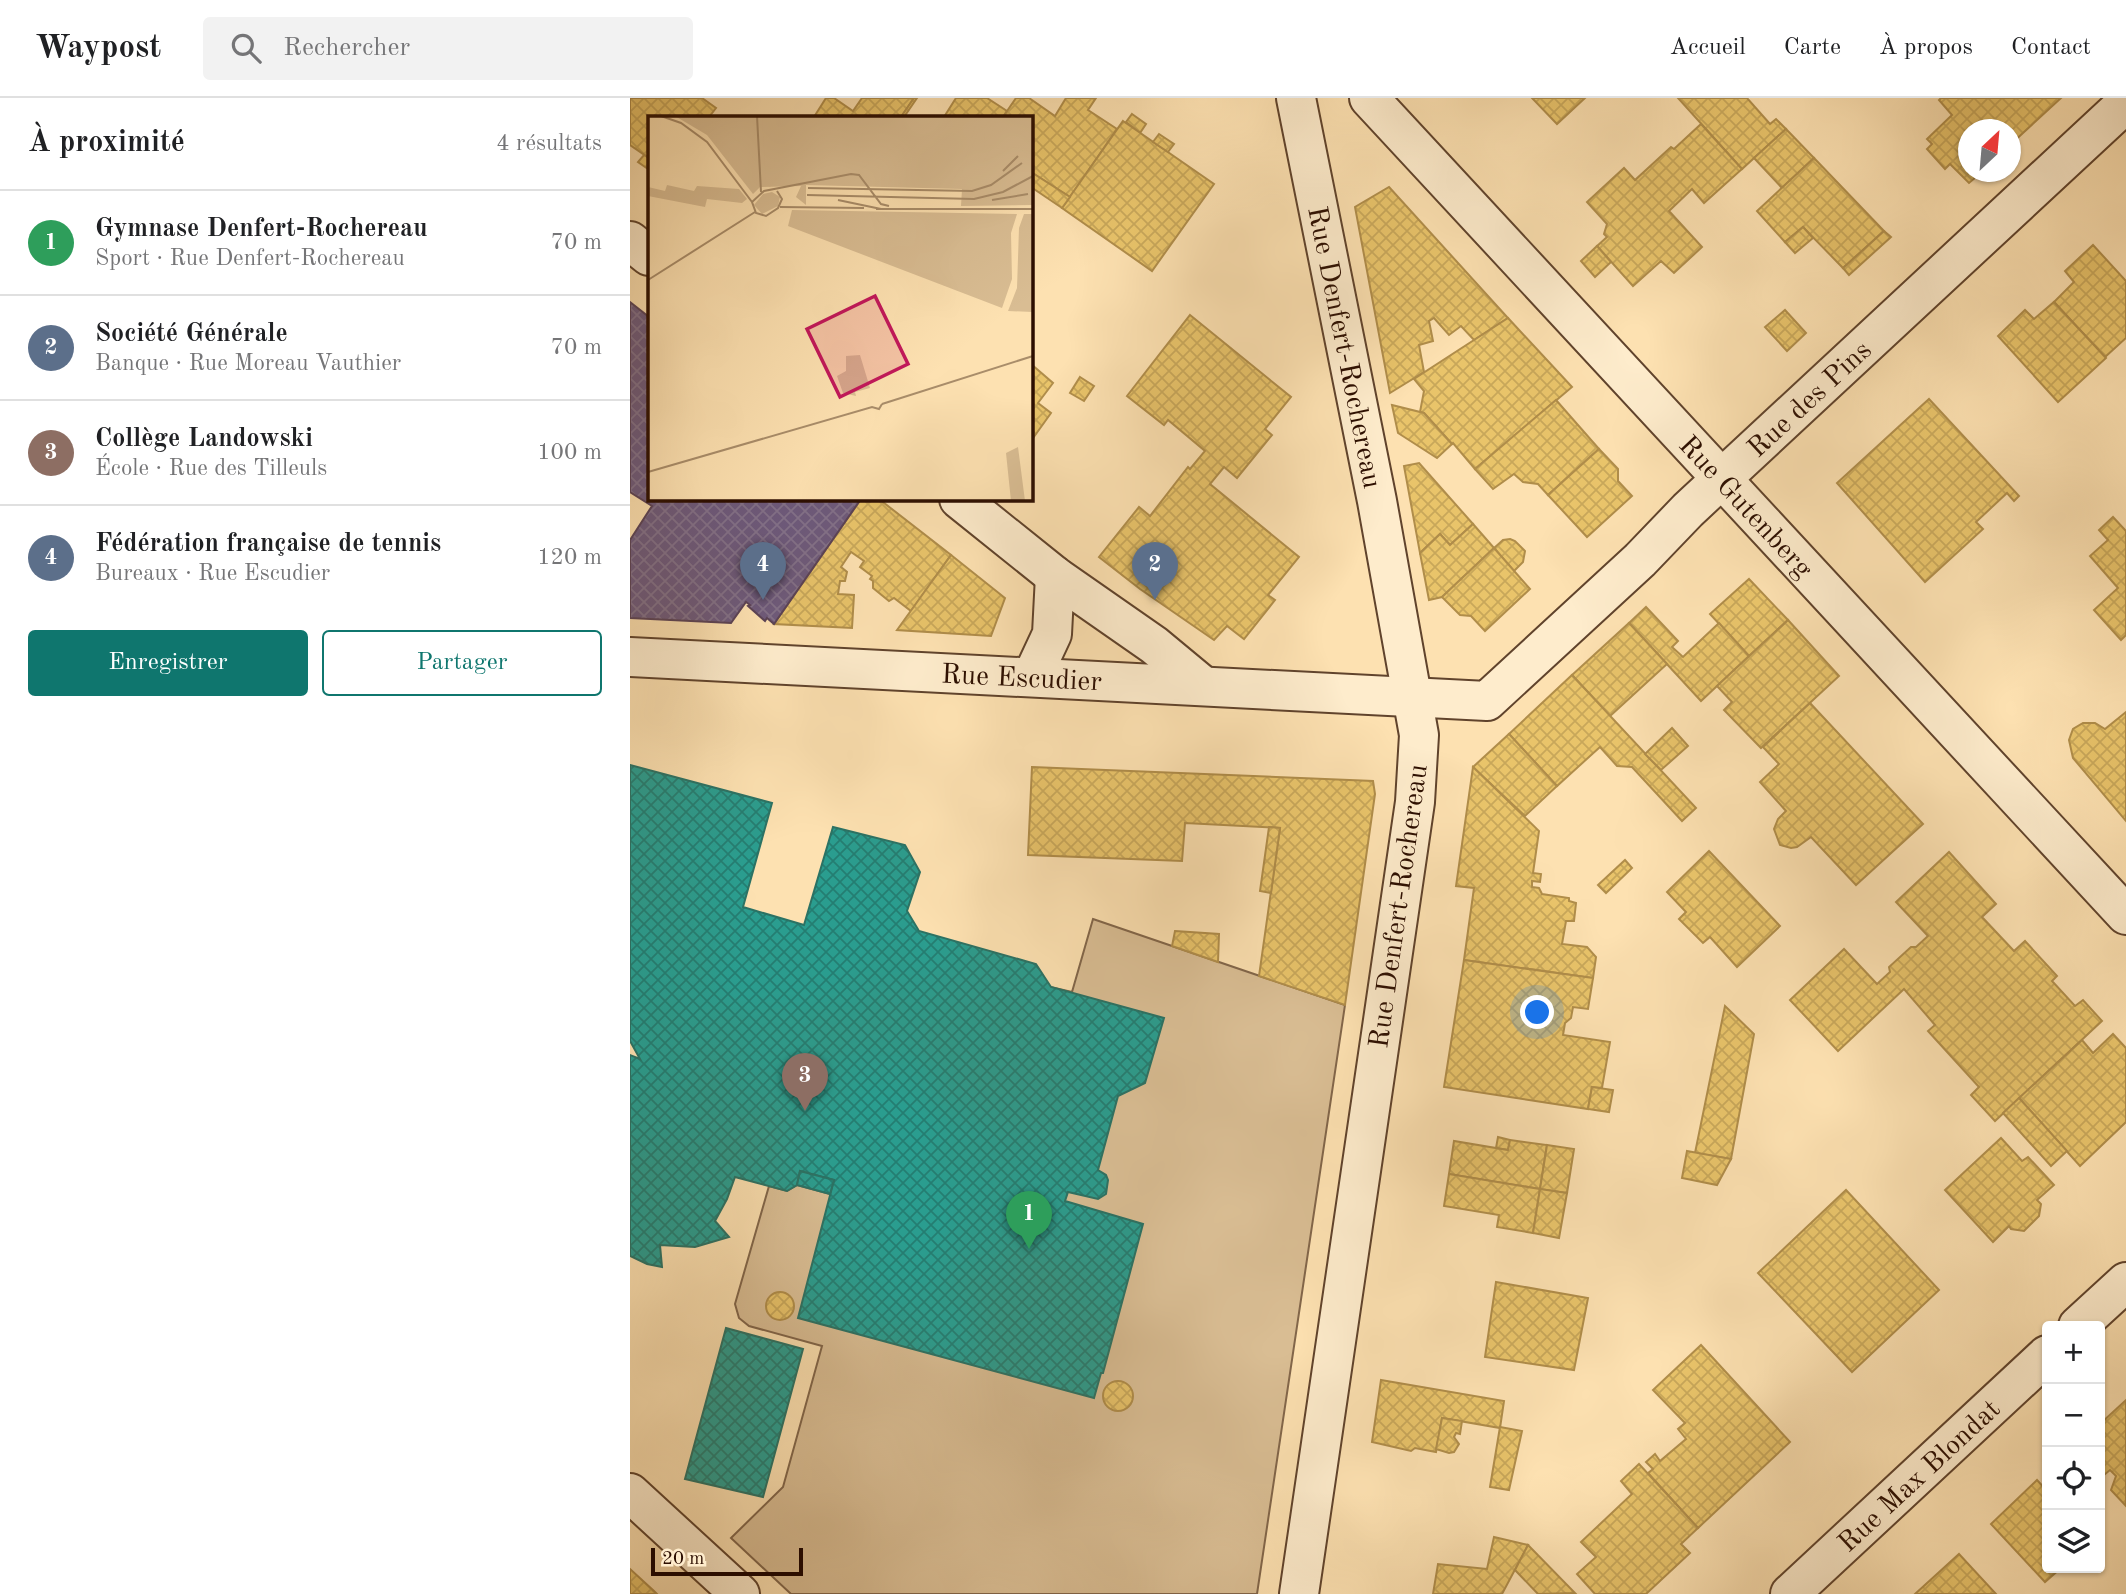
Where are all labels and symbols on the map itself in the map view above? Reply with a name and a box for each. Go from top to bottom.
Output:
inset map [648,116,1032,500]
north arrow [1958,119,2021,182]
street label: Rue Denfert-Rochereau [1301,204,1385,491]
street label: Rue des Pins [1743,336,1878,464]
street label: Rue Gutenberg [1672,431,1817,584]
pin: 4 [740,542,786,600]
pin: 2 [1132,542,1178,600]
street label: Rue Escudier [940,662,1102,697]
street label: Rue Denfert-Rochereau [1366,762,1434,1050]
your location [1520,995,1554,1029]
pin: 3 [782,1053,828,1111]
pin: 1 [1006,1191,1052,1249]
street label: Rue Max Blondat [1834,1395,2006,1559]
scale bar [651,1545,803,1577]

